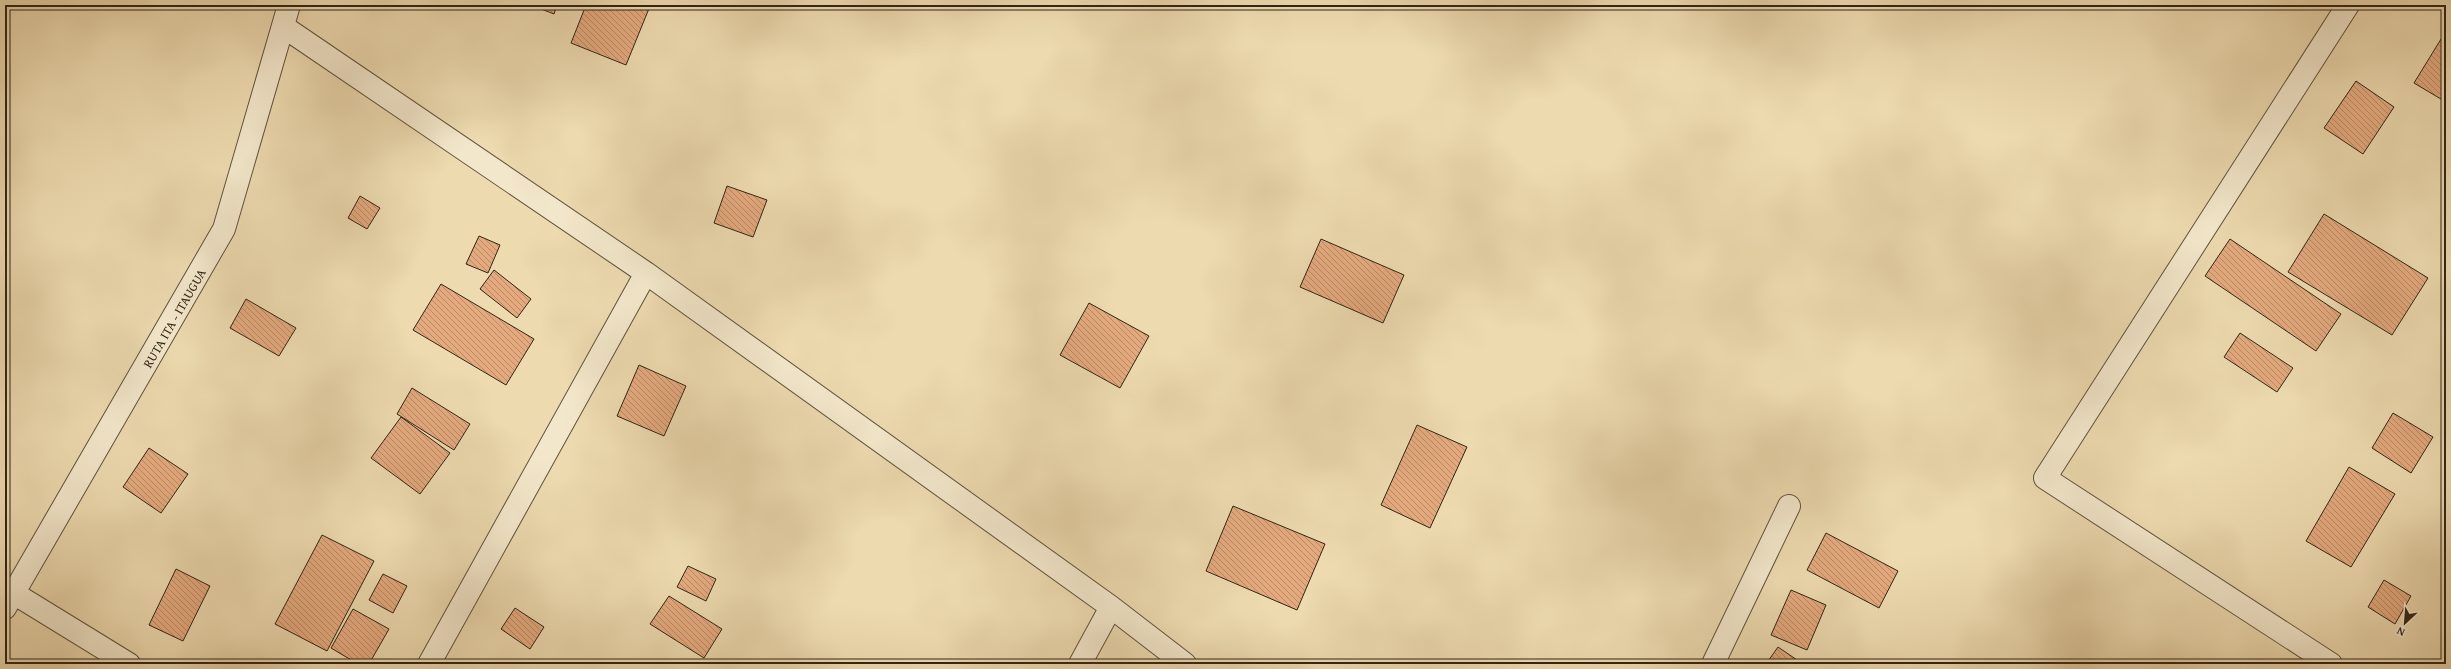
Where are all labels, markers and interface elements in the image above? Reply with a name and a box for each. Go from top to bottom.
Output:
street label: RUTA ITA - ITAUGUA [138,265,211,371]
north arrow [2385,603,2425,643]
text: N [2393,623,2407,641]

